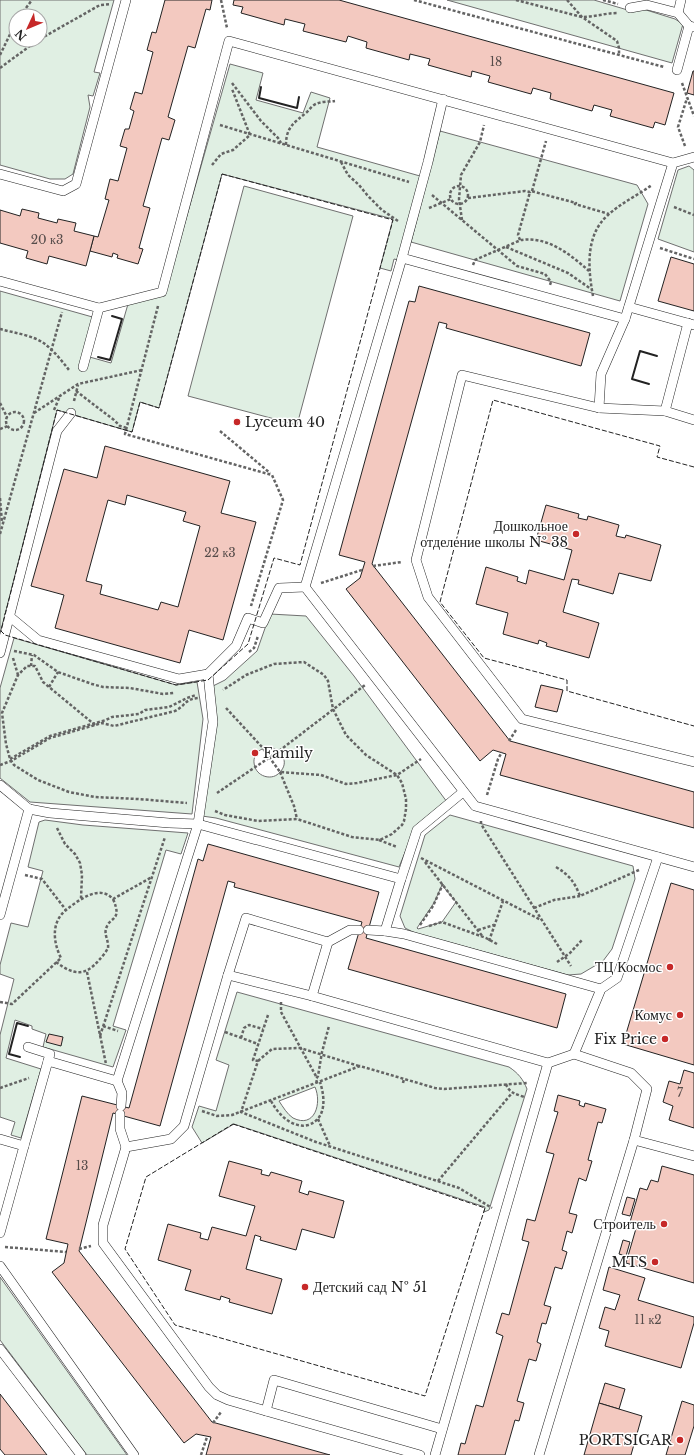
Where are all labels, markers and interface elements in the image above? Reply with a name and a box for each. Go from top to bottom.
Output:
north arrow [8,8,48,48]
text: N [12,26,29,44]
house number: 18 [490,54,502,69]
house number: 20 к3 [31,232,63,247]
place label: Lyceum 40 [245,413,325,431]
marker: Lyceum 40 [232,417,242,427]
place label: Дошкольное отделение школы № 38 [420,517,568,551]
marker: Дошкольное отделение школы № 38 [571,529,581,539]
house number: 22 к3 [204,545,236,560]
place label: Family [263,744,313,762]
marker: Family [250,748,260,758]
place label: ТЦ Космос [595,958,662,976]
marker: ТЦ Космос [665,962,675,972]
place label: Комус [635,1006,672,1024]
marker: Комус [675,1010,685,1020]
place label: Fix Price [594,1030,657,1048]
marker: Fix Price [660,1034,670,1044]
house number: 7 [677,1085,684,1100]
house number: 13 [76,1158,88,1173]
place label: Строитель [593,1215,656,1233]
marker: Строитель [659,1219,669,1229]
place label: MTS [611,1253,647,1271]
marker: MTS [650,1257,660,1267]
place label: Детский сад № 51 [313,1278,427,1296]
marker: Детский сад № 51 [300,1282,310,1292]
house number: 11 к2 [634,1312,662,1327]
place label: PORTSIGAR [579,1431,673,1449]
marker: PORTSIGAR [675,1435,685,1445]

